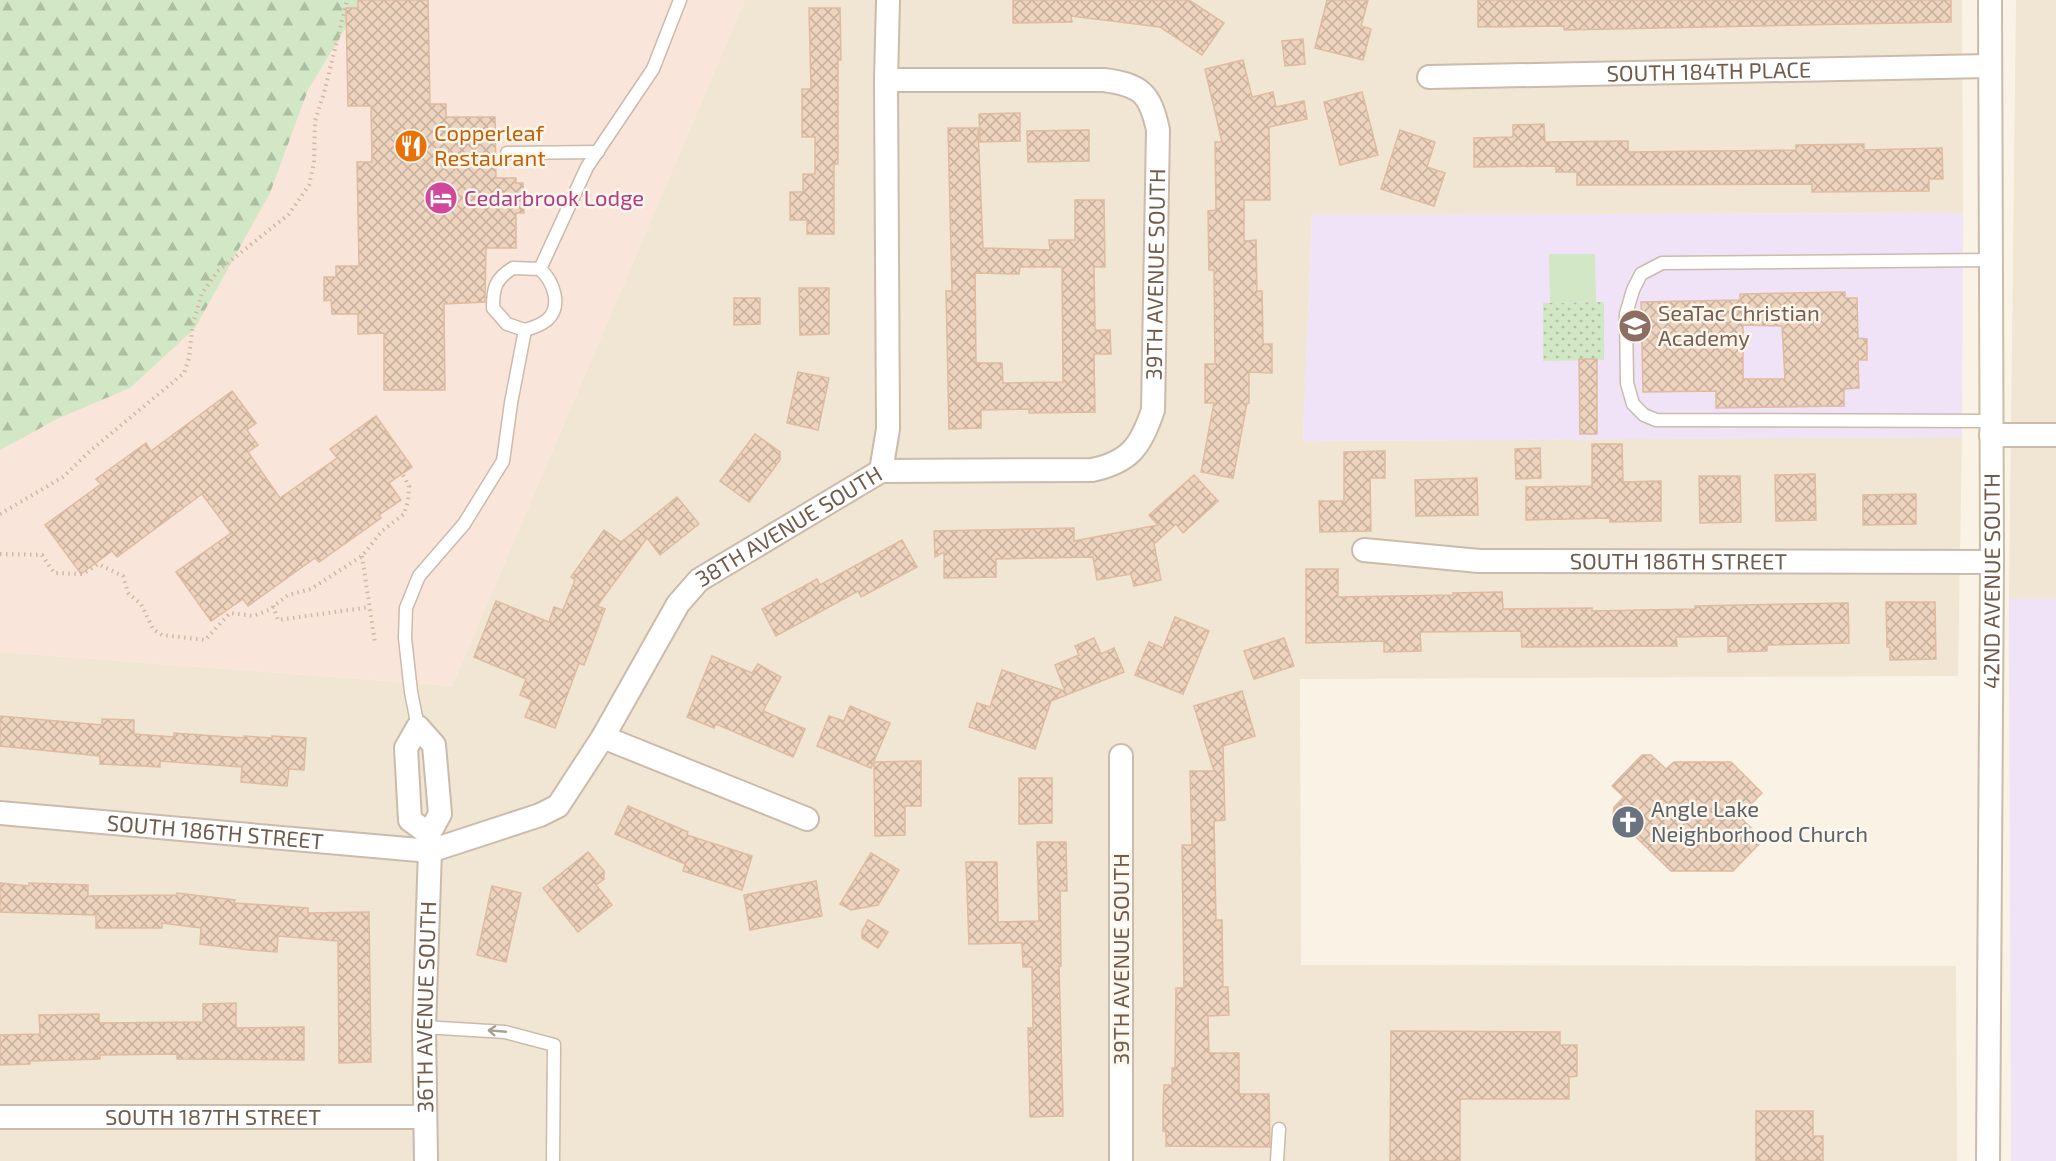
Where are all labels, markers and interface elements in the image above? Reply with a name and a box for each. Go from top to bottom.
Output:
street label: SOUTH 184TH PLACE [1606,55,1812,86]
place label: Copperleaf Restaurant [434,119,546,170]
restaurant icon: Copperleaf Restaurant [393,128,429,164]
street label: 39TH AVENUE SOUTH [1140,168,1169,380]
hotel icon: Cedarbrook Lodge [423,180,459,216]
place label: Cedarbrook Lodge [464,184,644,210]
place label: SeaTac Christian Academy [1658,299,1820,350]
school or university icon: SeaTac Christian Academy [1617,308,1653,344]
street label: 38TH AVENUE SOUTH [690,460,886,591]
street label: 42ND AVENUE SOUTH [1977,473,2004,689]
street label: SOUTH 186TH STREET [1570,547,1787,574]
place label: Angle Lake Neighborhood Church [1651,795,1868,846]
church icon: Angle Lake Neighborhood Church [1610,804,1646,840]
street label: SOUTH 186TH STREET [106,808,325,854]
street label: 39TH AVENUE SOUTH [1107,853,1133,1065]
street label: 36TH AVENUE SOUTH [410,901,440,1113]
one-way arrow [488,1025,508,1036]
street label: SOUTH 187TH STREET [105,1103,321,1129]

